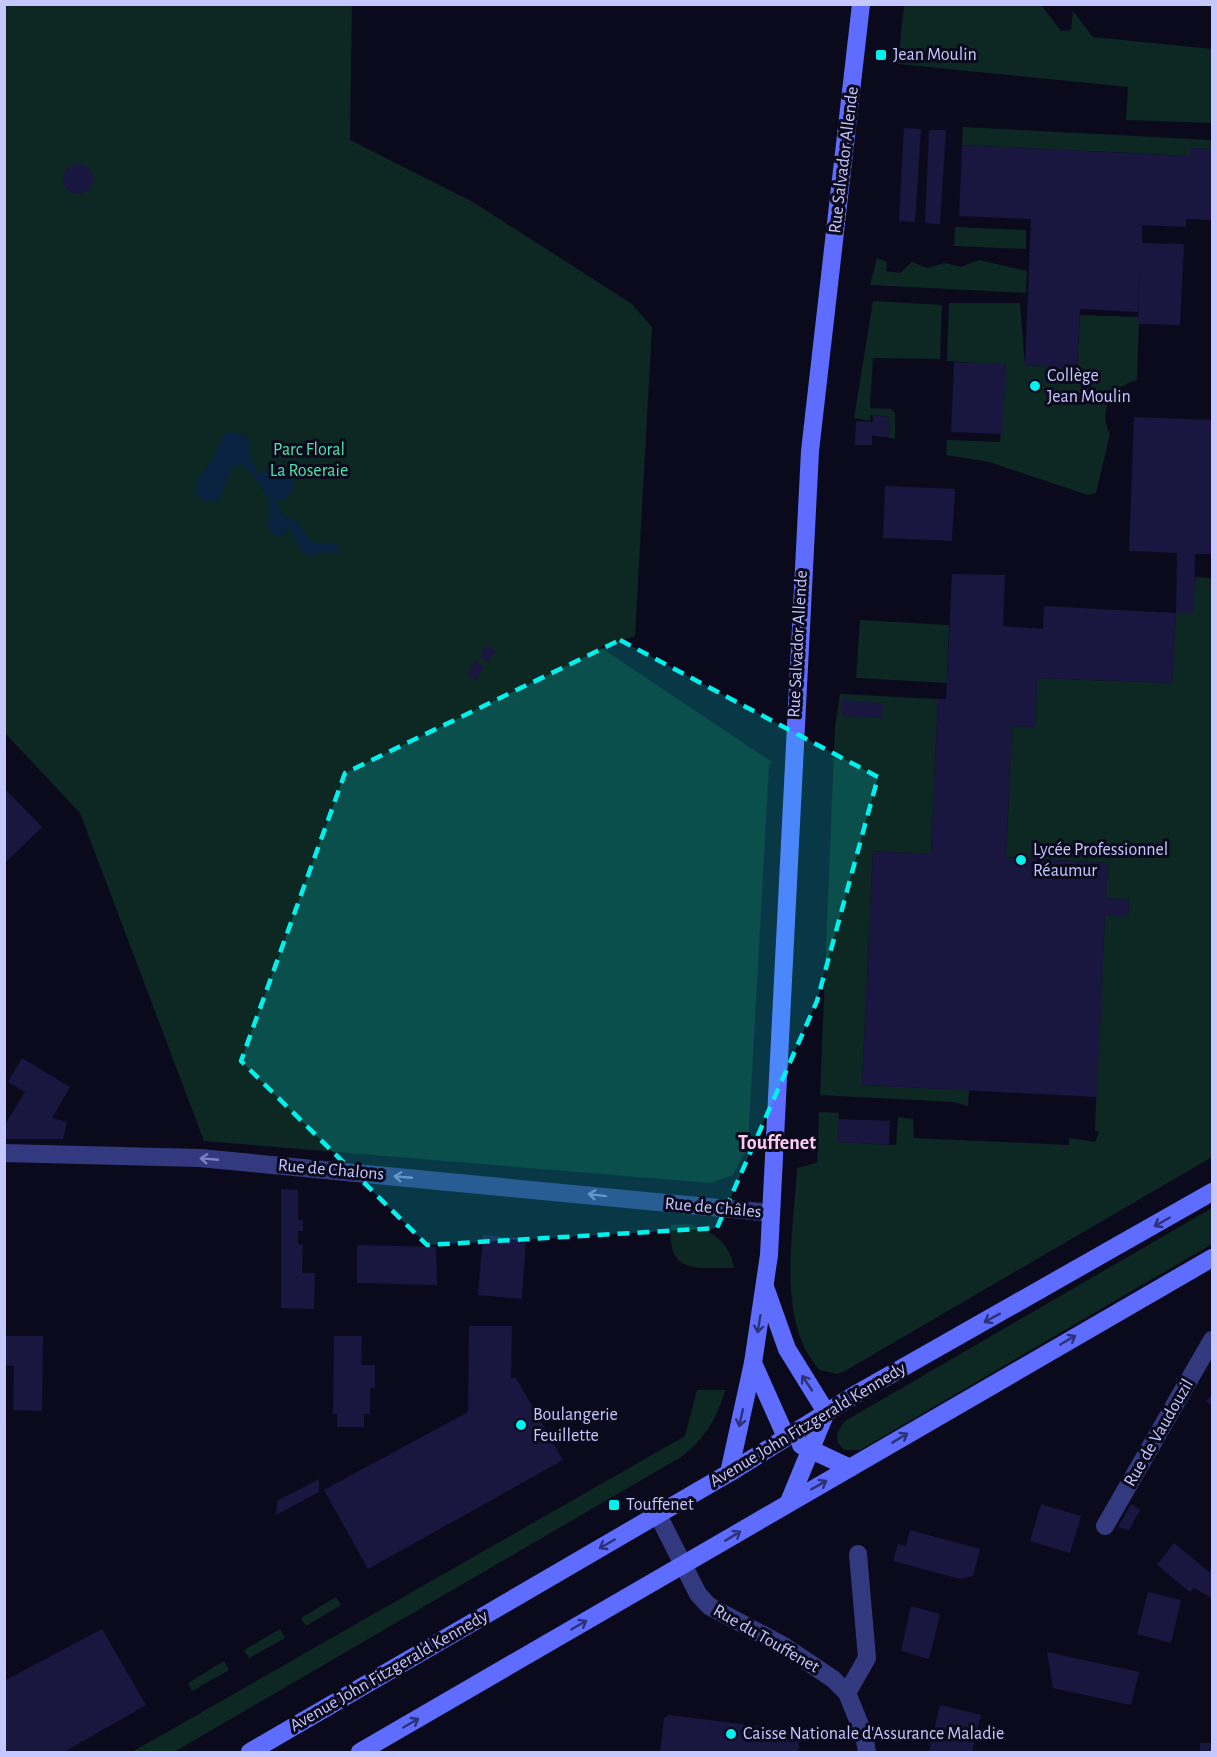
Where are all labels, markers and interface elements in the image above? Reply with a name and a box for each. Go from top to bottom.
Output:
place label: Jean Moulin [893,46,977,64]
marker: Jean Moulin [874,48,888,62]
street label: Rue Salvador Allende [826,86,862,234]
place label: Collège Jean Moulin [1047,367,1131,406]
marker: Collège Jean Moulin [1028,379,1042,393]
park label: Parc Floral La Roseraie [270,441,348,480]
street label: Rue Salvador Allende [785,570,811,718]
place label: Lycée Professionnel Réaumur [1033,841,1168,880]
marker: Lycée Professionnel Réaumur [1014,853,1028,867]
district label: Touffenet [738,1133,816,1153]
one-way arrow [200,1153,220,1164]
street label: Rue de Chalons [277,1156,385,1184]
one-way arrow [394,1171,414,1182]
one-way arrow [588,1189,608,1200]
street label: Rue de Châles [664,1195,762,1221]
one-way arrow [1154,1216,1171,1228]
one-way arrow [984,1312,1001,1324]
one-way arrow [753,1314,764,1334]
one-way arrow [1059,1334,1076,1346]
street label: Avenue John Fitzgerald Kennedy [707,1359,910,1491]
one-way arrow [801,1376,813,1392]
street label: Rue de Vaudouzil [1121,1376,1197,1490]
place label: Boulangerie Feuillette [533,1406,618,1445]
one-way arrow [735,1408,746,1427]
marker: Boulangerie Feuillette [514,1418,528,1432]
one-way arrow [891,1432,908,1444]
one-way arrow [810,1479,827,1491]
place label: Touffenet [626,1496,694,1514]
marker: Touffenet [607,1498,621,1512]
one-way arrow [724,1529,741,1541]
one-way arrow [599,1539,616,1551]
street label: Rue du Touffenet [710,1601,822,1677]
street label: Avenue John Fitzgerald Kennedy [287,1607,491,1735]
one-way arrow [570,1619,587,1631]
one-way arrow [402,1717,419,1729]
place label: Caisse Nationale d'Assurance Maladie [743,1725,1004,1743]
marker: Caisse Nationale d'Assurance Maladie [724,1727,738,1741]

